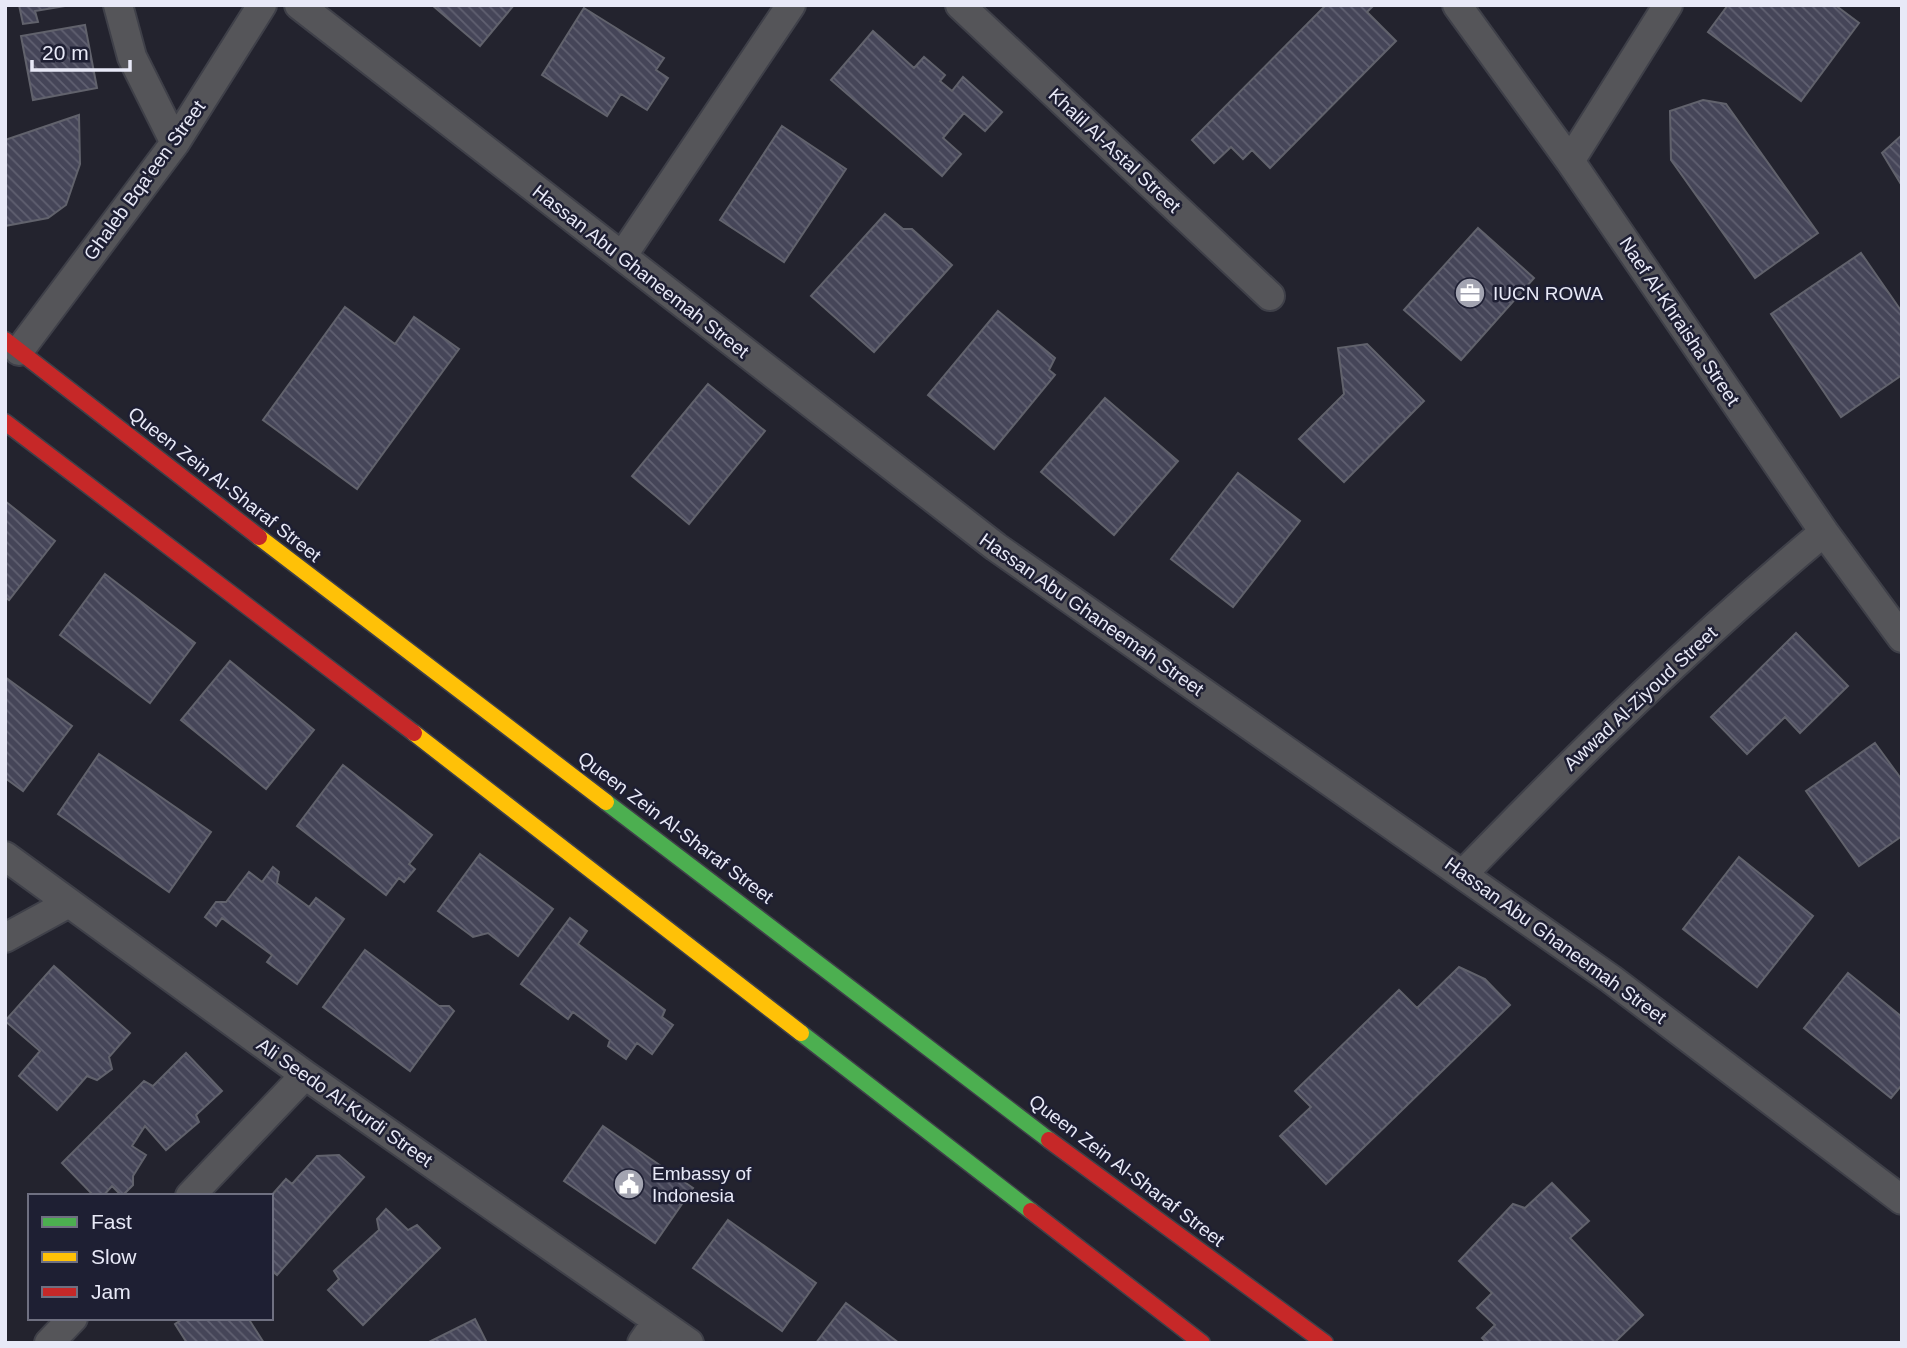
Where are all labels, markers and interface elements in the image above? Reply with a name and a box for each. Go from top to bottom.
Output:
scale bar [32,28,130,72]
text: 20 m [42,41,89,64]
street label: Khalil Al-Astal Street [1045,84,1185,217]
street label: Ghaleb Bqa'een Street [80,96,210,264]
street label: Hassan Abu Ghaneemah Street [529,181,753,363]
street label: Naef Al-Khraisha Street [1615,233,1744,410]
office icon: IUCN ROWA [1453,276,1487,310]
place label: IUCN ROWA [1493,283,1603,304]
street label: Queen Zein Al-Sharaf Street [124,403,326,567]
street label: Hassan Abu Ghaneemah Street [976,529,1208,700]
street label: Awwad Al-Ziyoud Street [1560,622,1722,775]
street label: Queen Zein Al-Sharaf Street [574,747,778,908]
street label: Hassan Abu Ghaneemah Street [1441,853,1671,1028]
street label: Ali Seedo Al-Kurdi Street [253,1034,437,1171]
street label: Queen Zein Al-Sharaf Street [1025,1090,1229,1251]
place label: Embassy of Indonesia [652,1163,752,1206]
public building icon: Embassy of Indonesia [612,1167,646,1201]
legend [28,1194,273,1320]
text: Fast [91,1210,132,1233]
text: Slow [91,1245,137,1268]
text: Jam [91,1280,131,1303]

